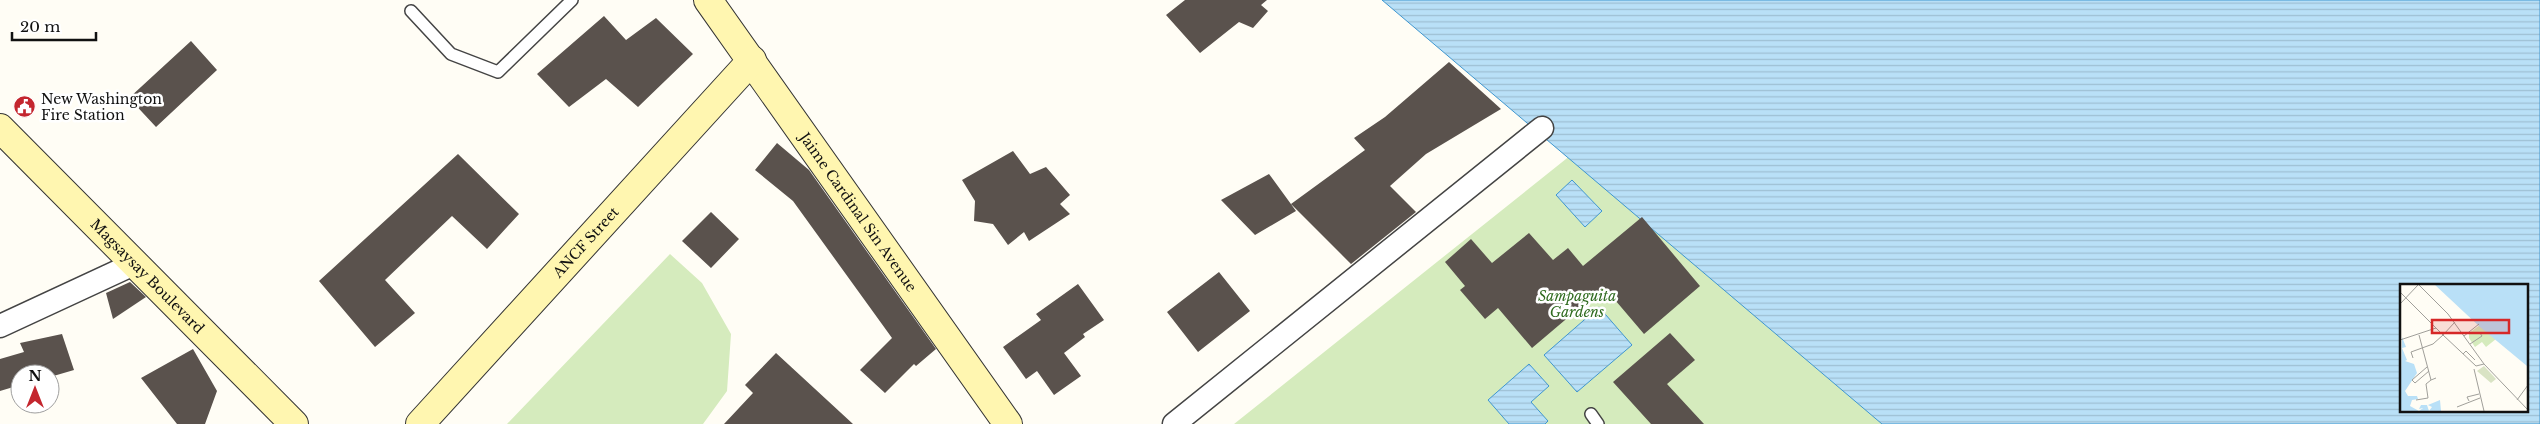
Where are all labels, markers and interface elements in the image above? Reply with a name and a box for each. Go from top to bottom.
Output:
scale bar [12,10,96,42]
text: 20 m [20,17,60,36]
place label: New Washington Fire Station [41,90,162,124]
public building icon: New Washington Fire Station [13,95,37,119]
street label: Jaime Cardinal Sin Avenue [795,128,921,295]
street label: ANCF Street [548,203,623,282]
street label: Magsaysay Boulevard [87,215,208,338]
inset map [2400,284,2528,412]
park label: Sampaguita Gardens [1538,287,1616,321]
north arrow [10,364,60,414]
text: N [28,367,42,385]

